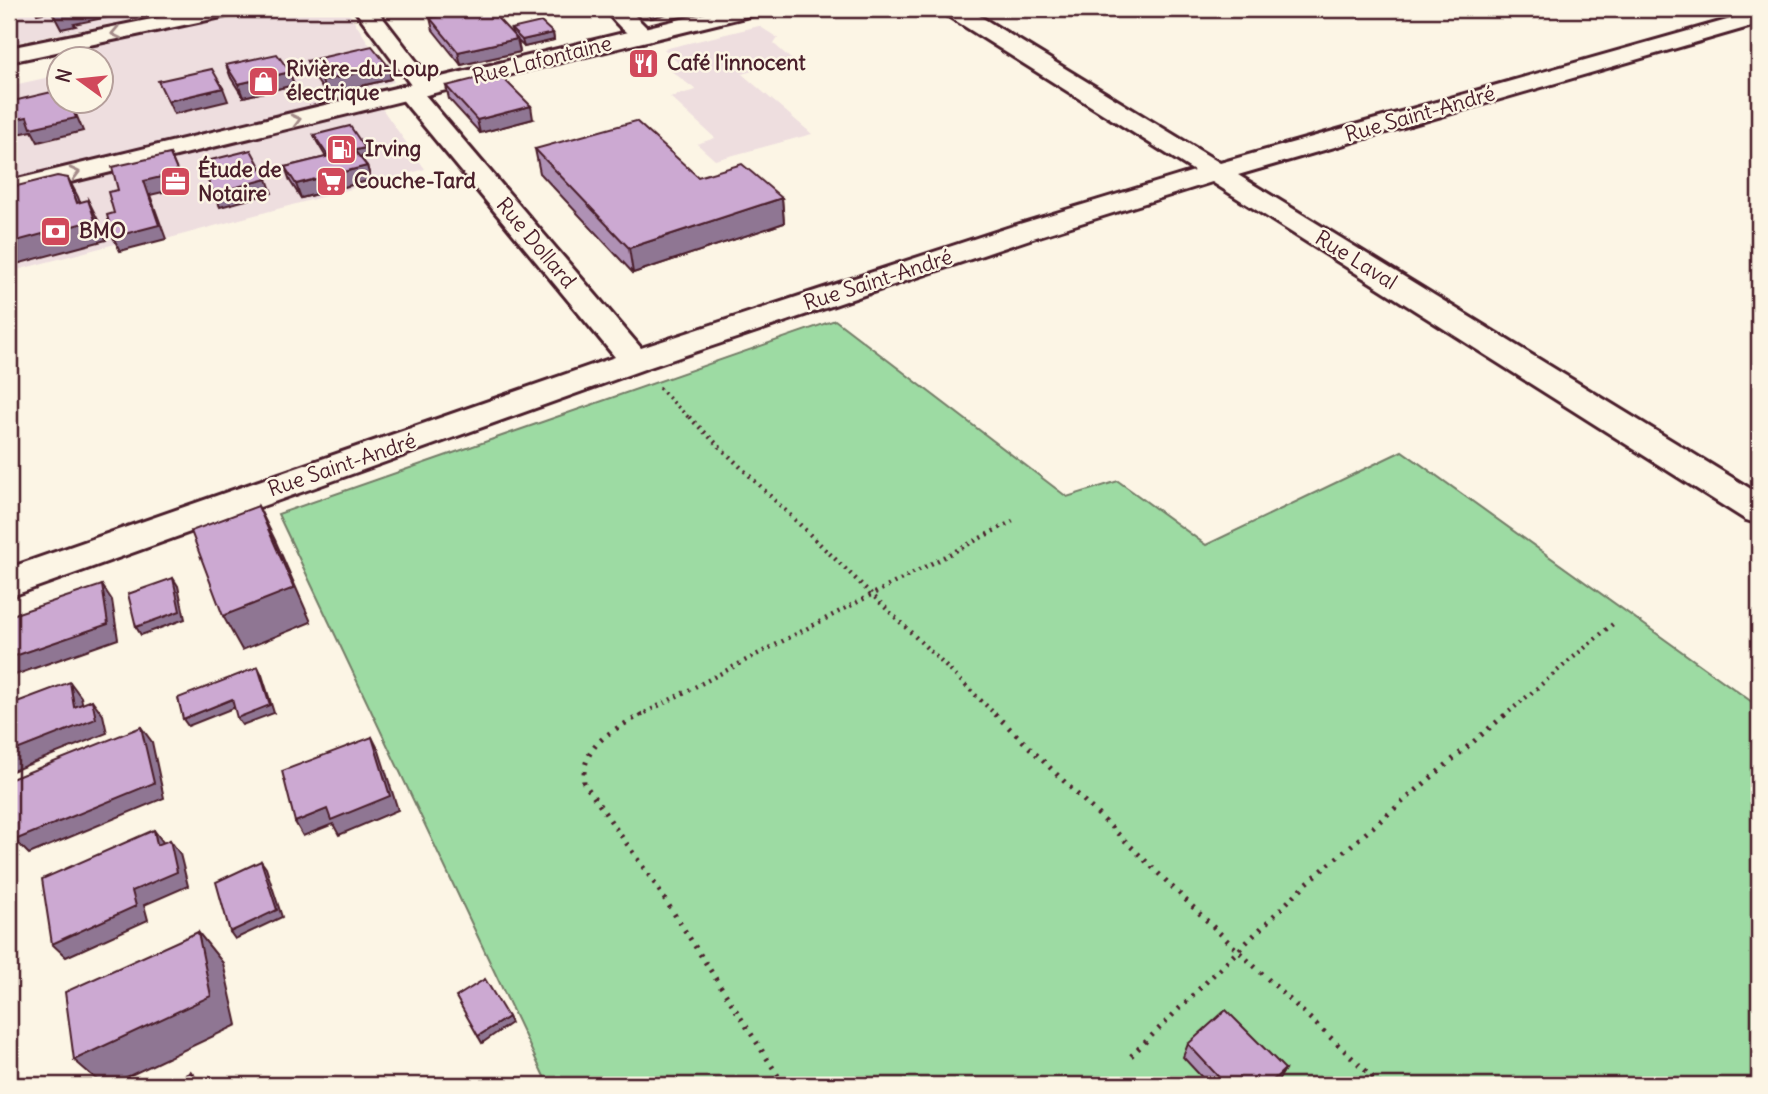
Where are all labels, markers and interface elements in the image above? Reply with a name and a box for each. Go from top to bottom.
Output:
one-way arrow [110,24,122,39]
street label: Rue Lafontaine [469,29,614,90]
north arrow [46,46,116,116]
restaurant icon: Café l'innocent [627,46,661,80]
place label: Café l'innocent [667,49,806,76]
place label: Rivière-du-Loup électrique [286,55,439,106]
shop icon: Rivière-du-Loup électrique [246,64,280,98]
text: N [50,66,77,85]
street label: Rue Saint-André [1342,79,1498,148]
one-way arrow [290,114,302,128]
fuel station icon: Irving [325,132,359,166]
place label: Irving [365,135,421,162]
place label: Étude de Notaire [198,155,281,207]
supermarket icon: Couche-Tard [314,164,348,198]
office icon: Étude de Notaire [158,165,192,199]
one-way arrow [69,167,81,181]
place label: Couche-Tard [354,167,477,194]
street label: Rue Dollard [491,192,582,294]
bank icon: BMO [39,214,73,248]
place label: BMO [79,217,126,244]
street label: Rue Laval [1310,224,1402,295]
street label: Rue Saint-André [800,243,956,316]
street label: Rue Saint-André [264,427,419,503]

